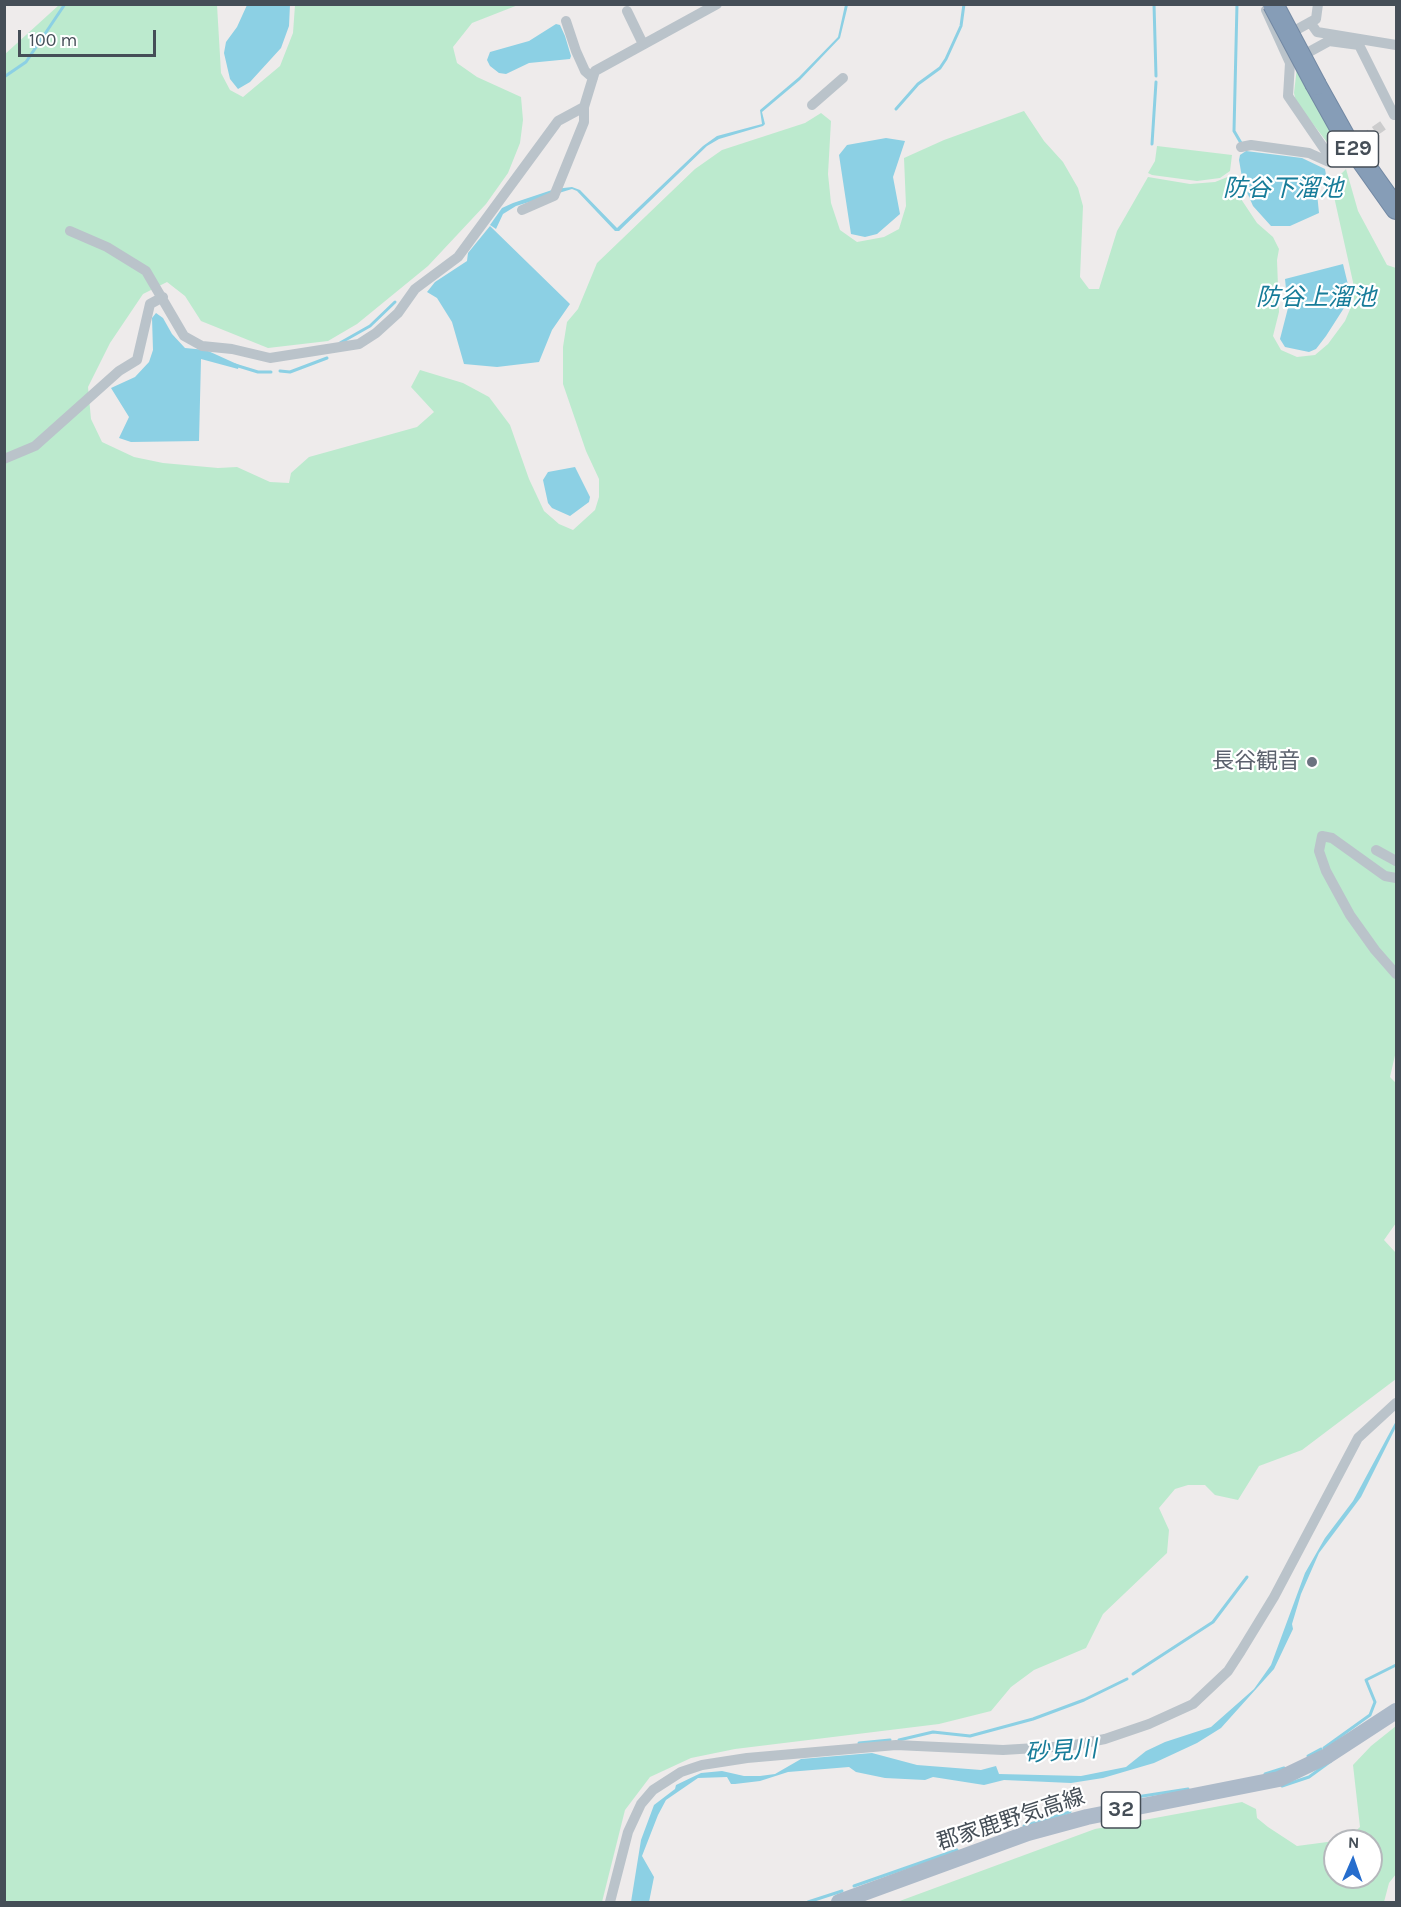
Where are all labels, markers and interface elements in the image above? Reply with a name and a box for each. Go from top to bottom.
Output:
scale bar [21,18,159,56]
text: 100 m [29,29,77,51]
road number: E29 [1328,131,1378,167]
water label: 防谷下溜池 [1223,175,1343,203]
water label: 防谷上溜池 [1256,284,1376,312]
place label: 長谷観音 [1212,749,1300,775]
marker: 長谷観音 [1305,755,1319,769]
water label: 砂見川 [1024,1735,1098,1769]
street label: 郡家鹿野気高線 [934,1784,1088,1856]
road number: 32 [1102,1792,1140,1828]
north arrow [1323,1829,1383,1889]
text: N [1347,1833,1360,1852]

